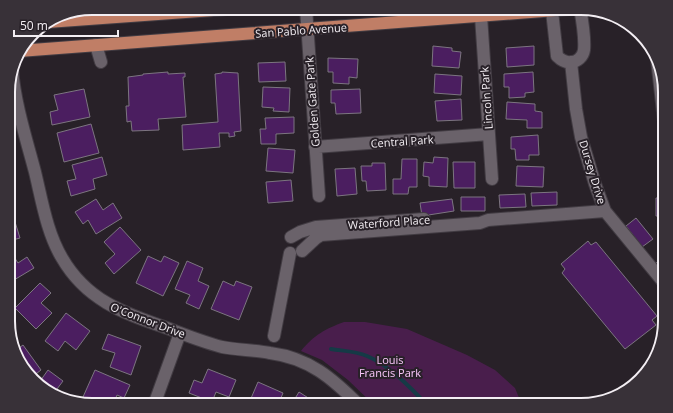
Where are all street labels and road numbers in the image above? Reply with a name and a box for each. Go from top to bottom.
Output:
street label: San Pablo Avenue [255,19,347,41]
street label: Golden Gate Park [301,56,323,147]
street label: Lincoln Park [476,66,496,130]
street label: Central Park [370,131,434,151]
street label: Dursey Drive [576,138,610,206]
street label: Waterford Place [347,212,431,232]
street label: O'Connor Drive [108,299,188,341]

